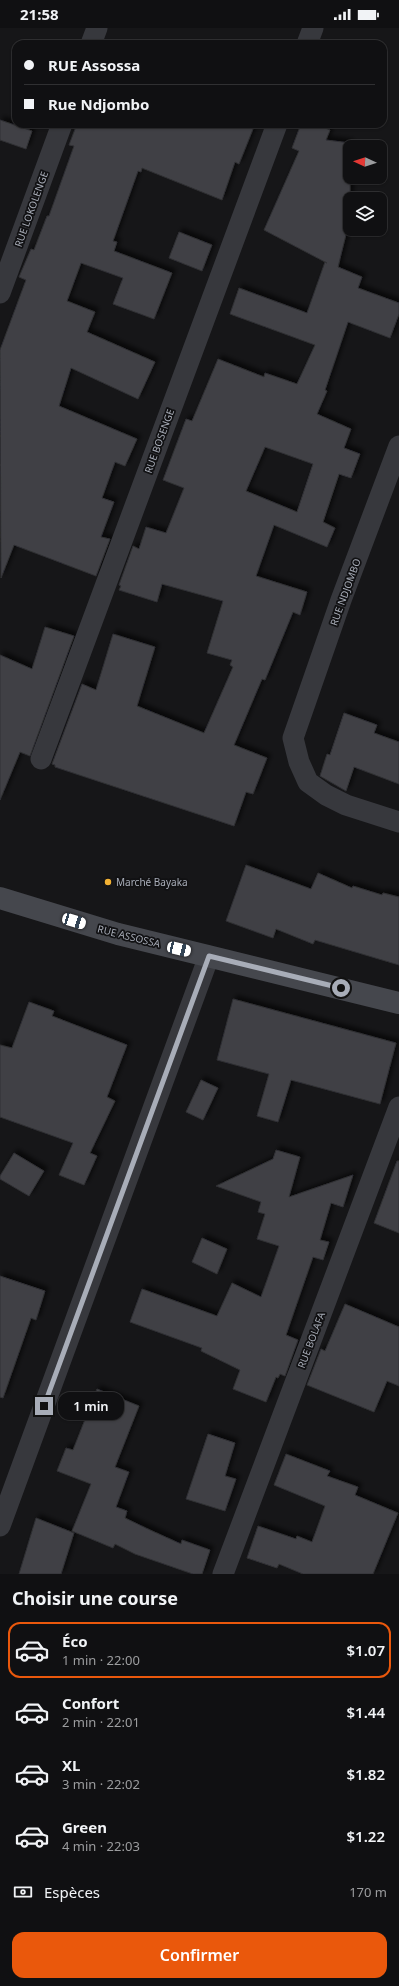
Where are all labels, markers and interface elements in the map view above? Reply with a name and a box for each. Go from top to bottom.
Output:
text: 21:58 [20,4,59,24]
text: RUE Assossa [48,55,140,75]
text: Rue Ndjombo [48,94,149,114]
north arrow [343,140,387,184]
map controls [343,140,387,236]
street label: RUE LOKOLENGE [11,169,51,249]
button: layers [343,192,387,236]
street label: RUE BOSENGE [141,407,177,475]
street label: RUE NDJOMBO [326,556,364,628]
place label: Marché Bayaka [116,875,188,889]
marker: Marché Bayaka [103,877,113,887]
car [61,912,87,930]
street label: RUE ASSOSSA [96,921,162,951]
car [166,940,192,958]
route start [332,979,350,997]
street label: RUE BOLAFA [294,1309,328,1370]
callout: 1 min [58,1392,124,1420]
route end [35,1397,53,1415]
text: 1 min [73,1397,109,1415]
text: Choisir une course [12,1586,178,1610]
text: Éco [62,1631,88,1651]
icon: car [14,1632,50,1668]
text: $1.07 [347,1640,385,1660]
text: 1 min · 22:00 [62,1651,140,1669]
text: Confort [62,1693,119,1713]
icon: car [14,1694,50,1730]
text: $1.44 [347,1702,385,1722]
text: 2 min · 22:01 [62,1713,140,1731]
text: XL [62,1755,80,1775]
icon: car [14,1756,50,1792]
text: $1.82 [347,1764,385,1784]
text: 3 min · 22:02 [62,1775,140,1793]
text: Green [62,1817,107,1837]
icon: car [14,1818,50,1854]
text: $1.22 [347,1826,385,1846]
text: 4 min · 22:03 [62,1837,140,1855]
icon: cash [12,1881,34,1903]
text: Espèces [44,1882,100,1902]
text: 170 m [349,1883,387,1901]
button: Confirmer [12,1932,387,1978]

